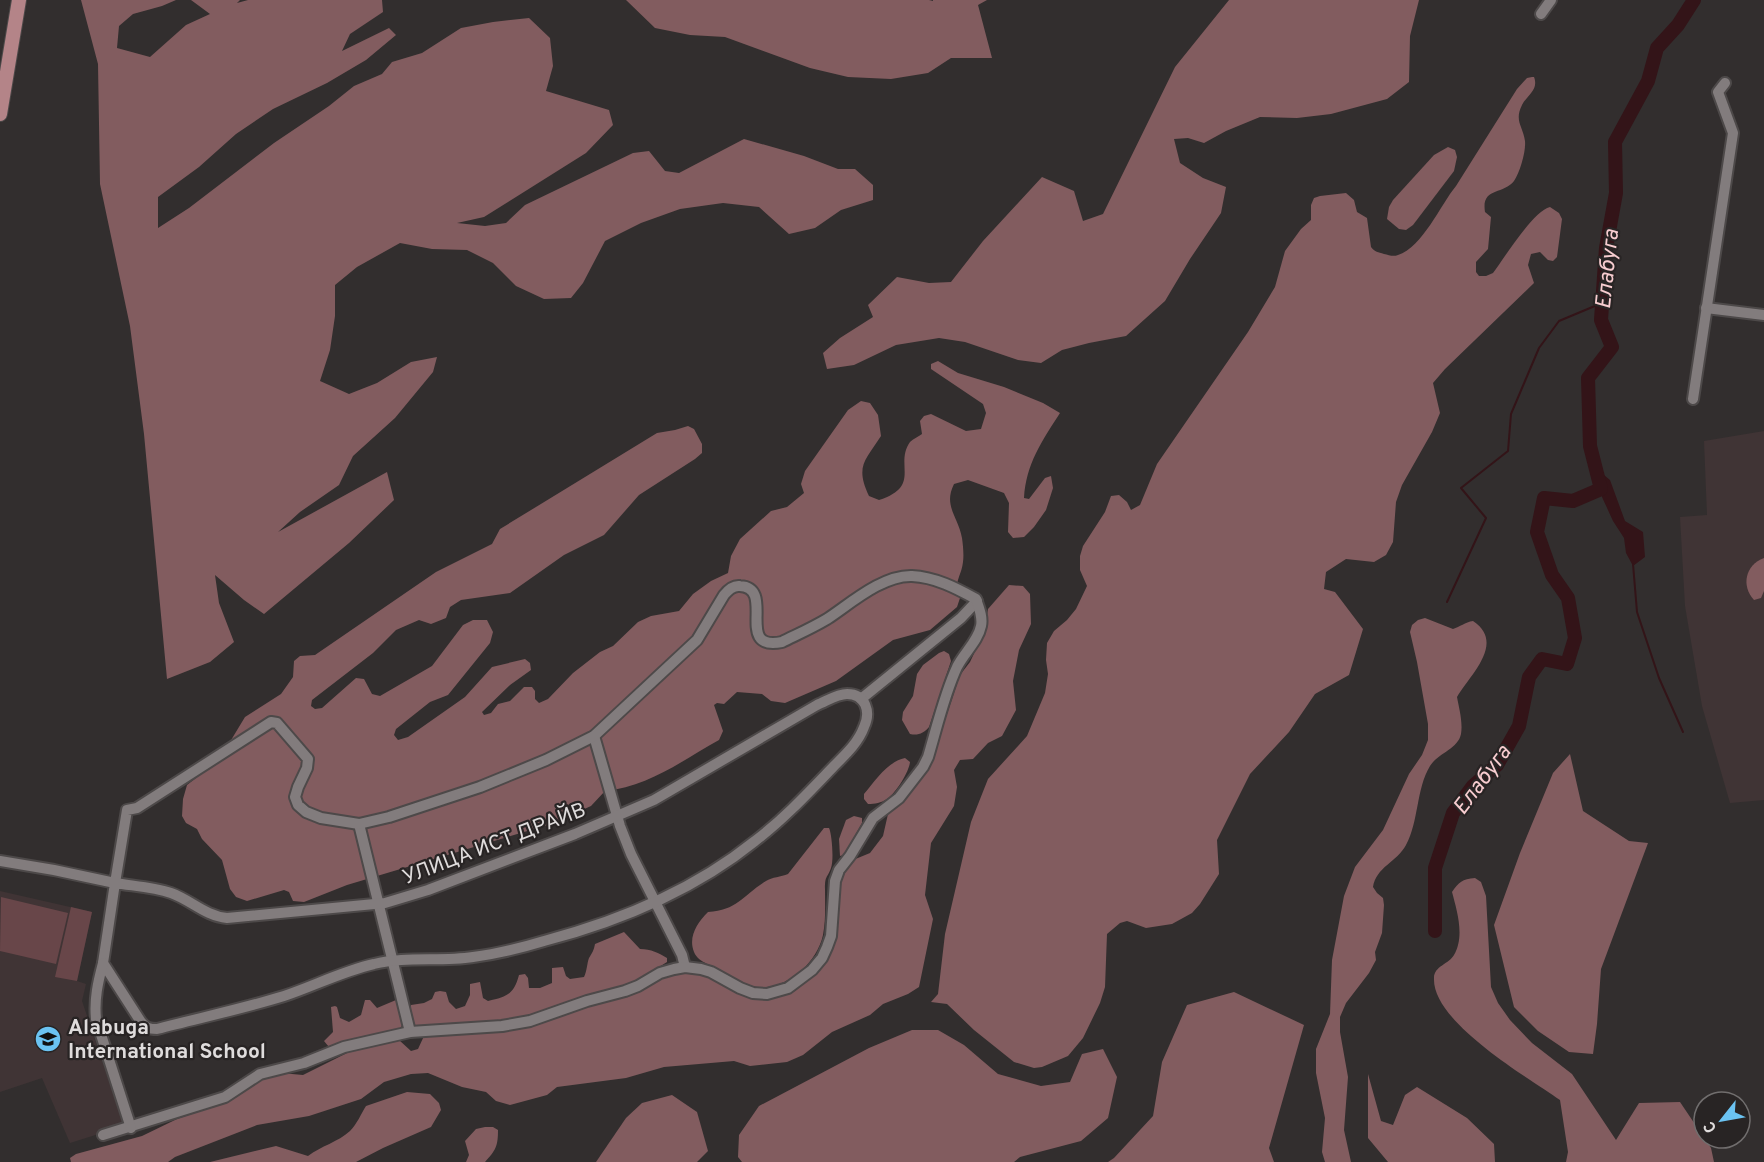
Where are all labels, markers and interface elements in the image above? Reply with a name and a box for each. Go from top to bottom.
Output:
water label: Елабуга [1591,227,1626,311]
water label: Елабуга [1448,740,1518,821]
street label: УЛИЦА ИСТ ДРАЙВ [399,796,590,892]
place label: Alabuga International School [68,1015,266,1066]
school or university icon: Alabuga International School [33,1024,63,1054]
north arrow [1692,1090,1752,1150]
text: С [1700,1117,1722,1136]

